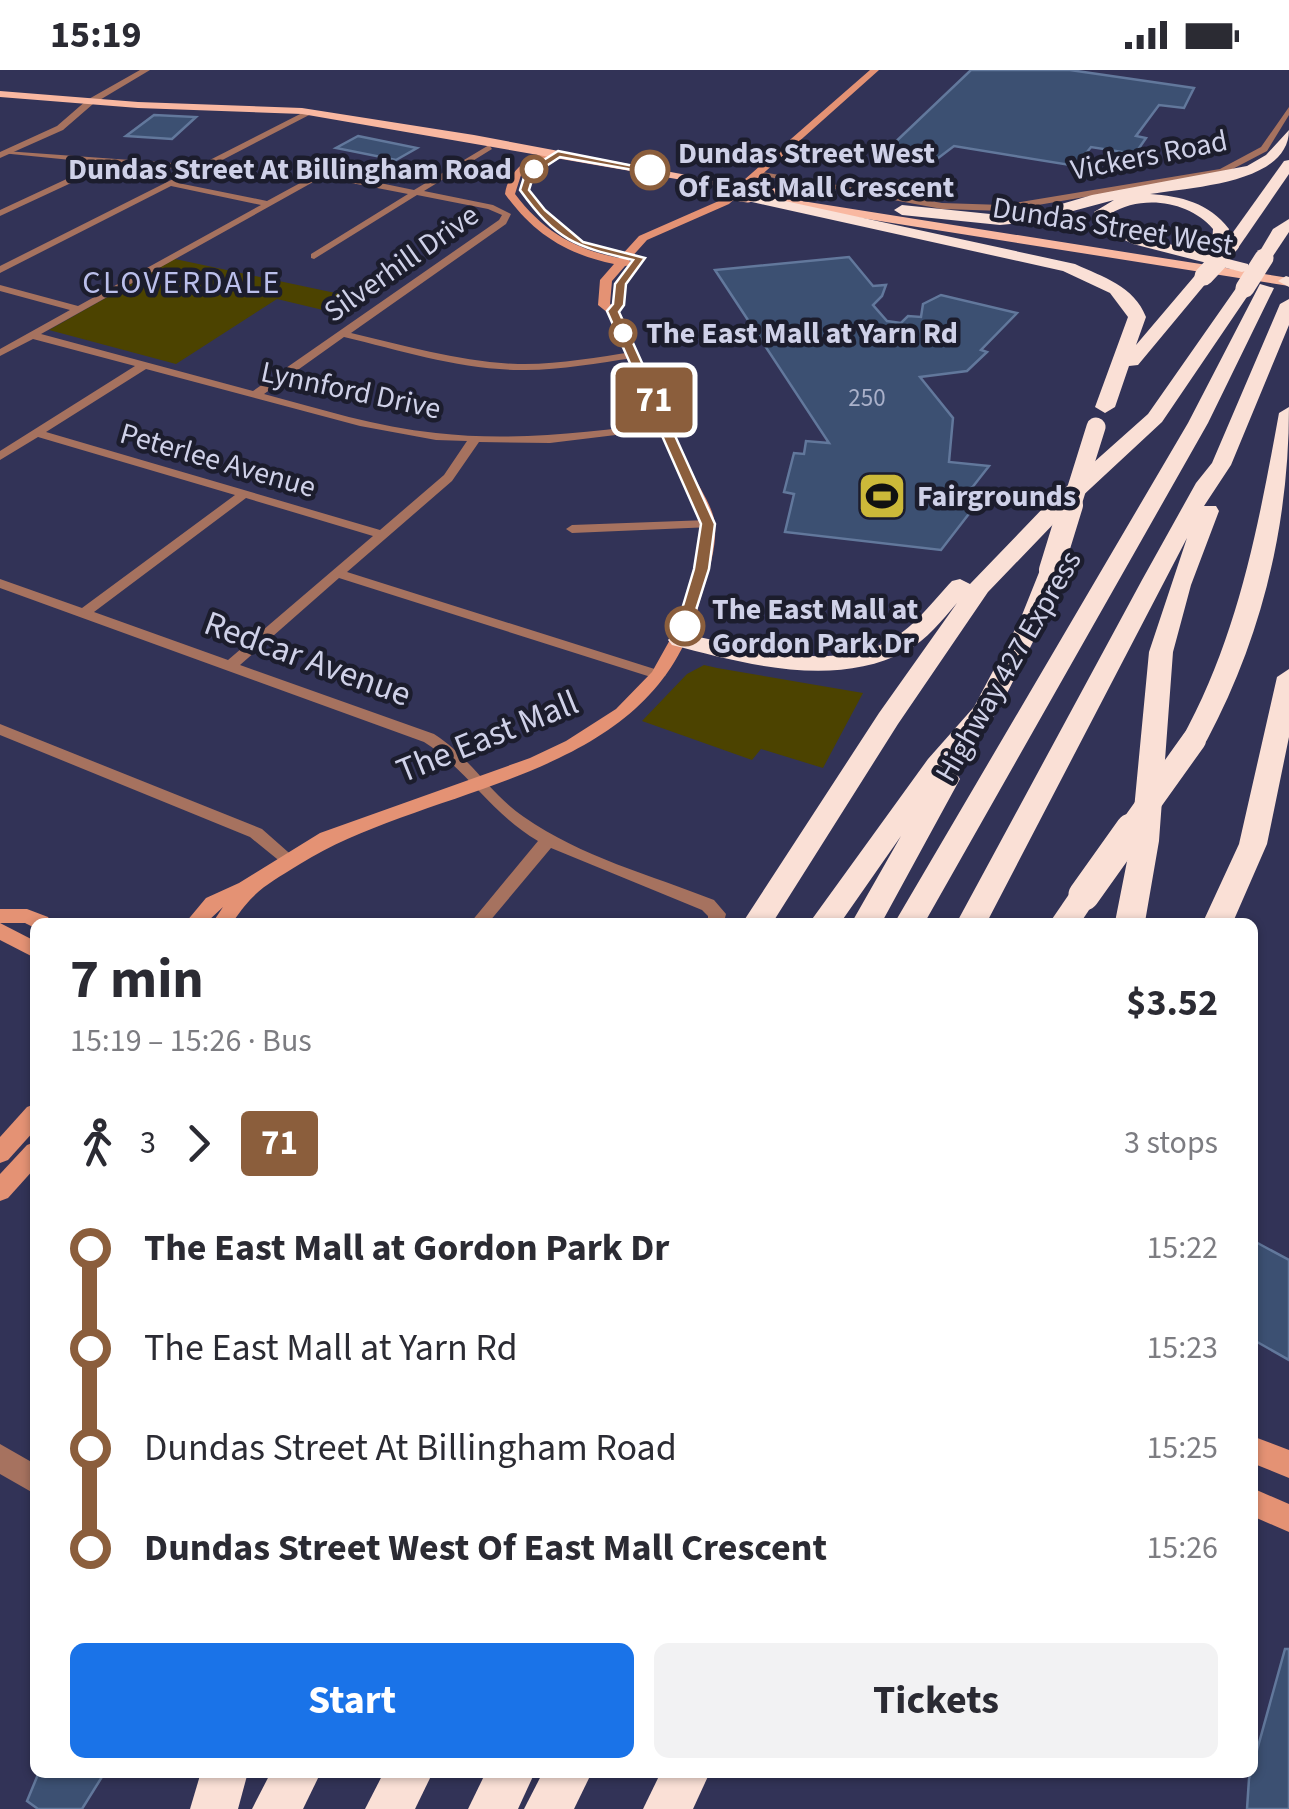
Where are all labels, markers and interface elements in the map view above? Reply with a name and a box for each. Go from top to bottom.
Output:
text: 15:19 [50,8,142,62]
street label: Vickers Road [1067,119,1231,192]
place label: Dundas Street West Of East Mall Crescent [678,132,955,209]
place label: Dundas Street At Billingham Road [68,148,512,191]
marker: Dundas Street West Of East Mall Crescent [631,151,669,189]
marker: Dundas Street At Billingham Road [521,156,547,182]
street label: Dundas Street West [989,186,1236,267]
street label: Silverhill Drive [315,194,487,333]
district label: CLOVERDALE [82,260,282,306]
place label: The East Mall at Yarn Rd [646,312,958,355]
marker: The East Mall at Yarn Rd [610,320,636,346]
street label: Lynnford Drive [257,350,445,431]
line badge: 71 [609,368,699,432]
text: 71 [636,375,672,425]
house number: 250 [848,380,886,416]
street label: Peterlee Avenue [115,412,321,509]
sports icon: Fairgrounds [856,470,908,522]
place label: Fairgrounds [917,475,1076,518]
street label: Highway 427 Express [925,543,1092,790]
place label: The East Mall at Gordon Park Dr [712,588,919,665]
street label: Redcar Avenue [197,598,418,719]
marker: The East Mall at Gordon Park Dr [666,607,704,645]
street label: The East Mall [389,678,586,796]
text: 7 min [70,941,204,1019]
text: $3.52 [1126,976,1218,1030]
text: 15:19 – 15:26 · Bus [70,1018,312,1064]
icon: walk [70,1116,125,1171]
icon: forward [171,1116,226,1171]
text: 71 [261,1118,298,1168]
text: 3 [140,1120,156,1166]
text: 3 stops [1124,1120,1218,1166]
text: The East Mall at Gordon Park Dr [144,1221,669,1275]
text: 15:22 [1146,1225,1218,1271]
text: The East Mall at Yarn Rd [144,1321,518,1375]
text: 15:23 [1146,1325,1218,1371]
text: Dundas Street At Billingham Road [144,1421,677,1475]
text: 15:25 [1146,1425,1218,1471]
text: Dundas Street West Of East Mall Crescent [144,1521,827,1575]
text: 15:26 [1146,1525,1218,1571]
button: Start [70,1643,634,1758]
button: Tickets [654,1643,1218,1758]

